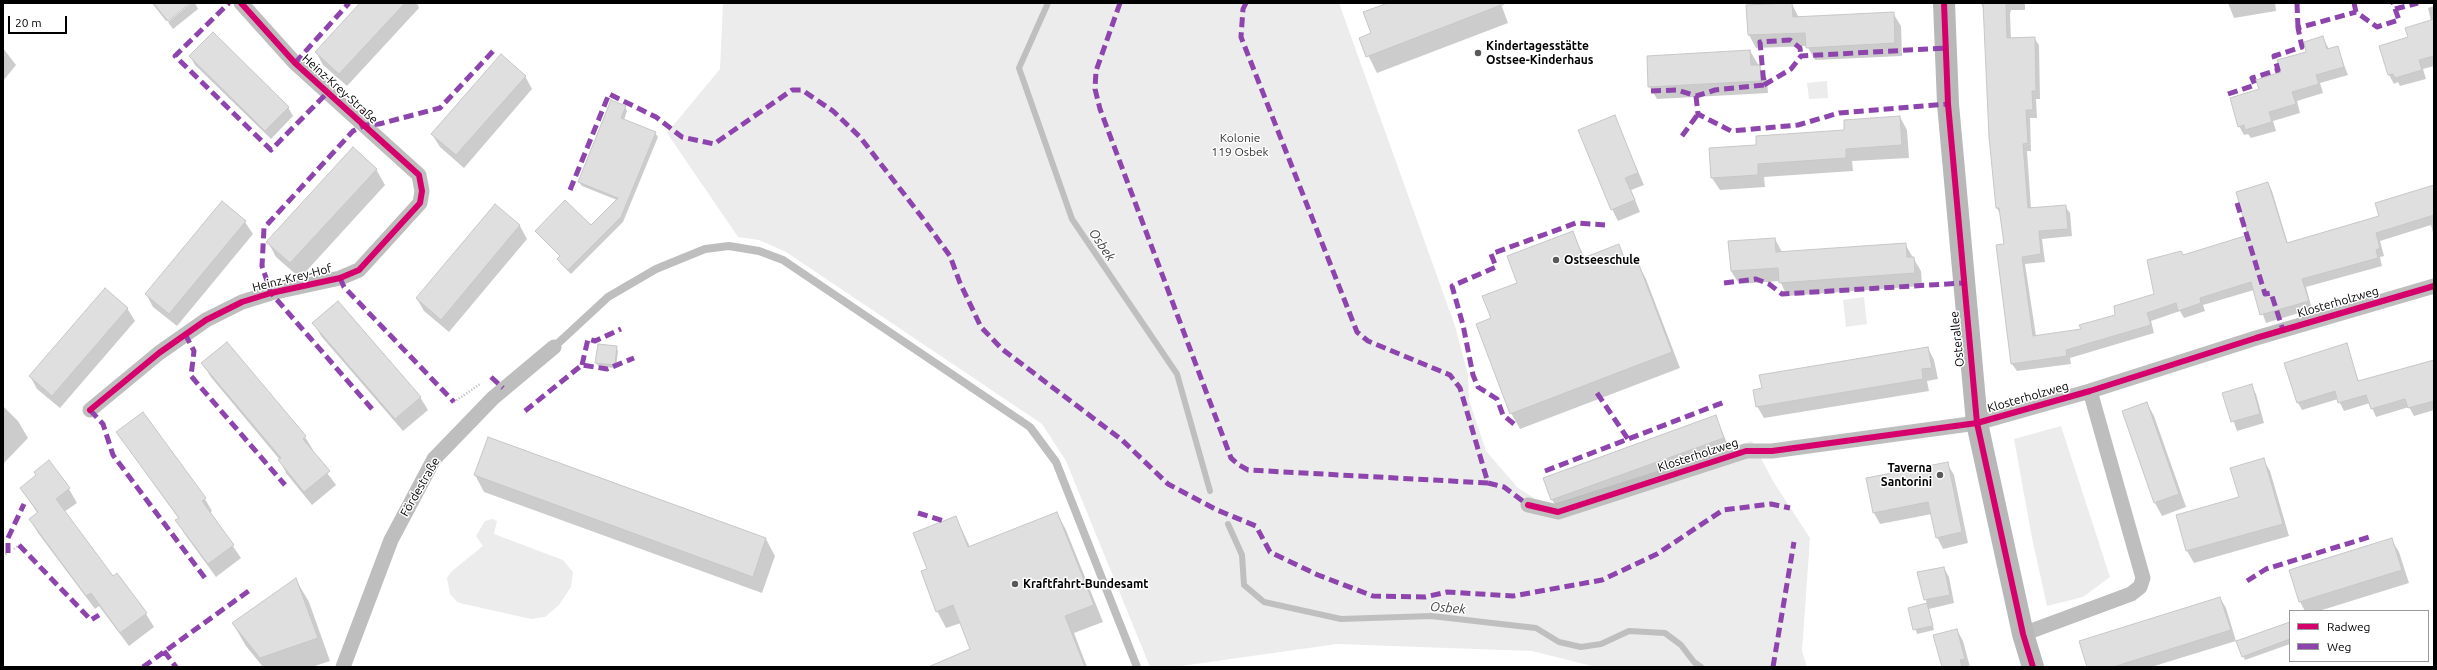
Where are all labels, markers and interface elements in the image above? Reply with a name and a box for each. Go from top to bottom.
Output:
scale bar [10,8,69,34]
text: 20 m [15,16,42,29]
place label: Kindertagesstätte Ostsee-Kinderhaus [1486,39,1593,67]
marker: Kindertagesstätte Ostsee-Kinderhaus [1473,48,1483,58]
street label: Heinz-Krey-Straße [299,51,381,127]
park label: Kolonie 119 Osbek [1211,131,1269,159]
water label: Osbek [1086,226,1118,264]
place label: Ostseeschule [1564,253,1640,267]
marker: Ostseeschule [1551,255,1561,265]
street label: Heinz-Krey-Hof [251,261,333,295]
street label: Klosterholzweg [2296,284,2380,320]
street label: Osterallee [1947,310,1967,368]
street label: Klosterholzweg [1986,379,2070,415]
street label: Klosterholzweg [1656,435,1740,475]
street label: Fördestraße [397,455,443,519]
place label: Taverna Santorini [1881,461,1932,489]
marker: Taverna Santorini [1935,470,1945,480]
place label: Kraftfahrt-Bundesamt [1023,577,1149,591]
marker: Kraftfahrt-Bundesamt [1010,579,1020,589]
water label: Osbek [1430,599,1466,617]
legend [2289,610,2429,662]
text: Radweg [2327,620,2370,633]
text: Weg [2327,640,2351,653]

